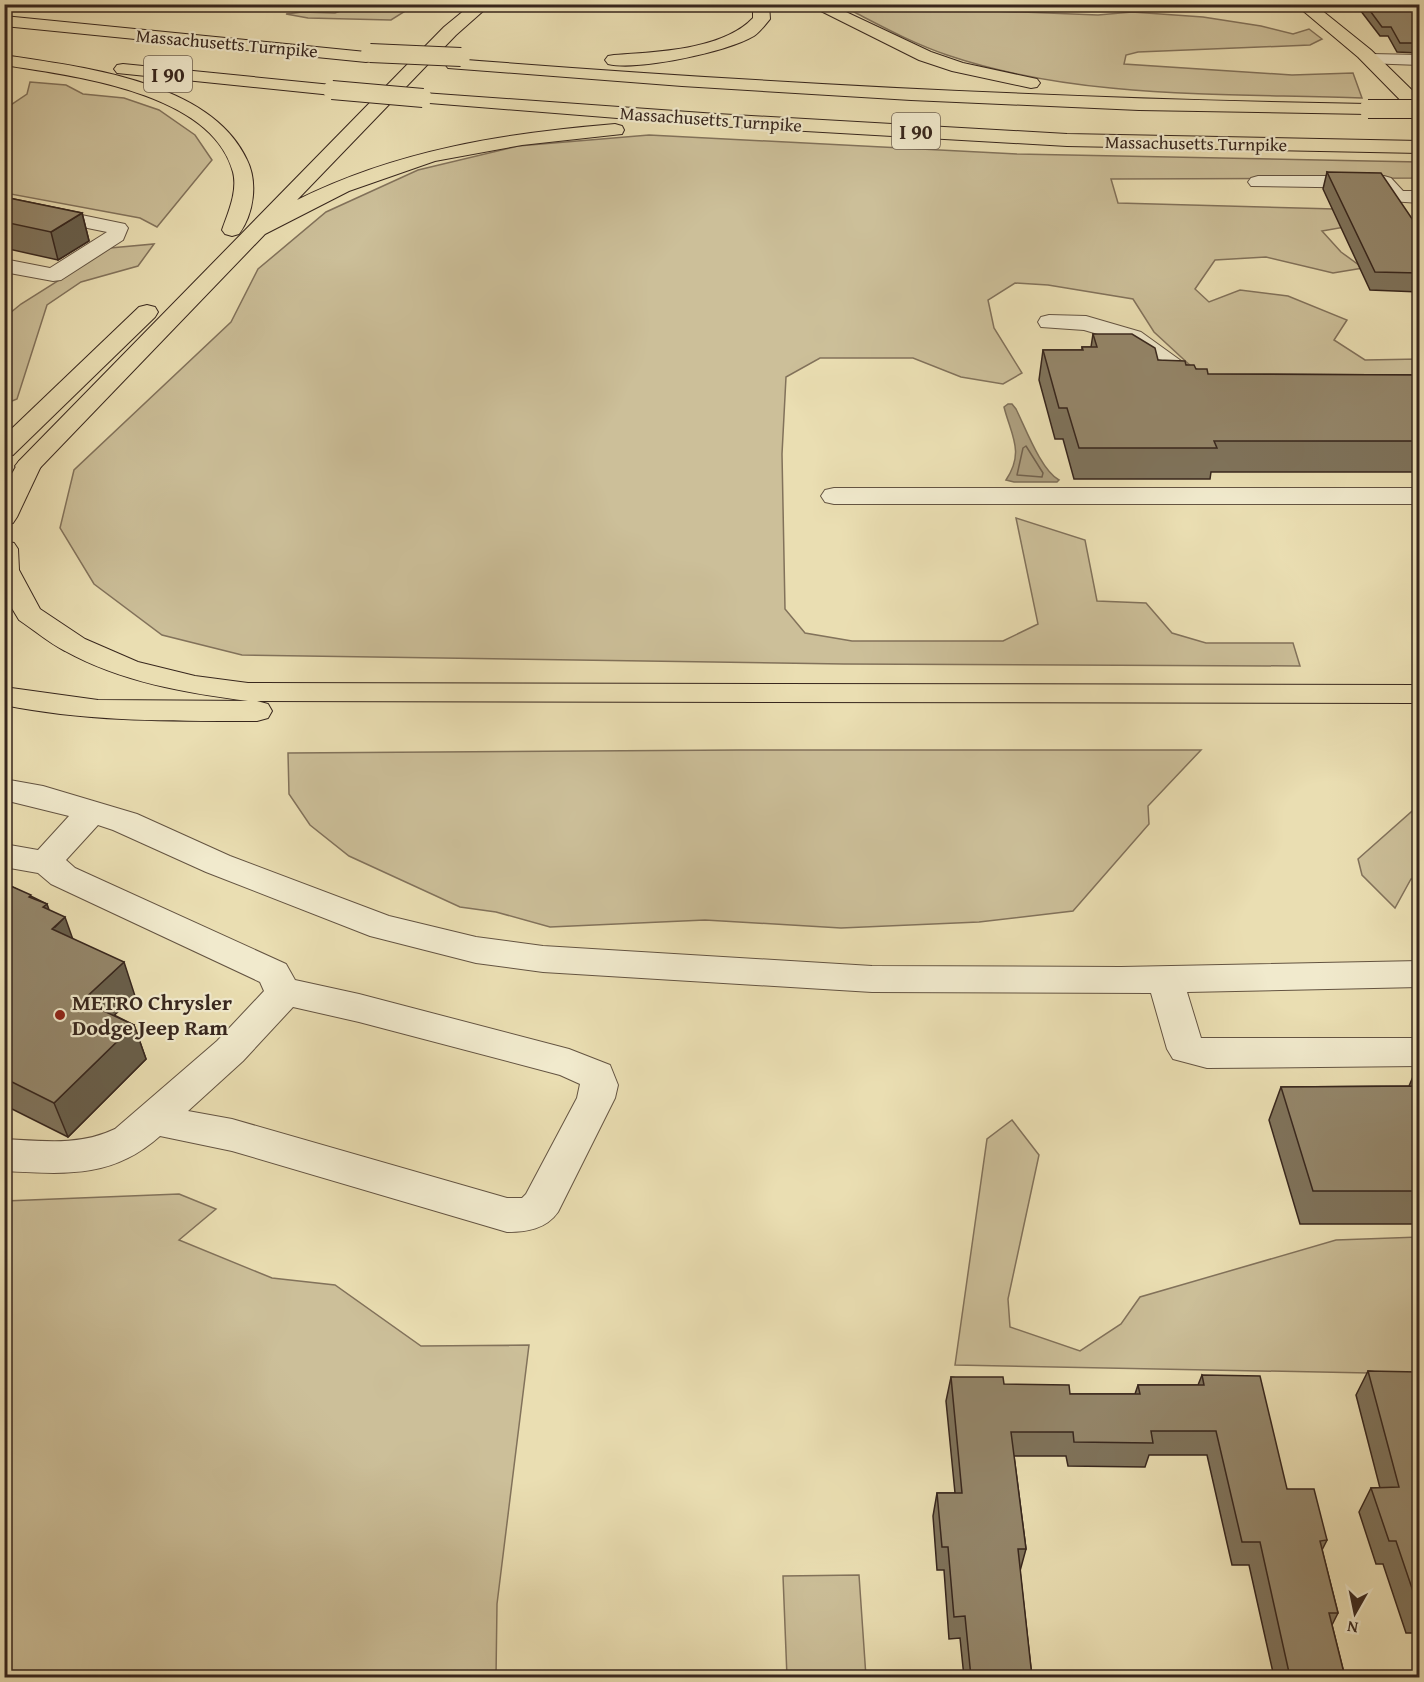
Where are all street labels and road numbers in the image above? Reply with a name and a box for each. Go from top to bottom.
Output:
street label: Massachusetts Turnpike [135,22,319,64]
road number: I 90 [144,56,192,92]
street label: Massachusetts Turnpike [619,99,803,139]
road number: I 90 [892,113,940,149]
street label: Massachusetts Turnpike [1105,128,1287,158]

